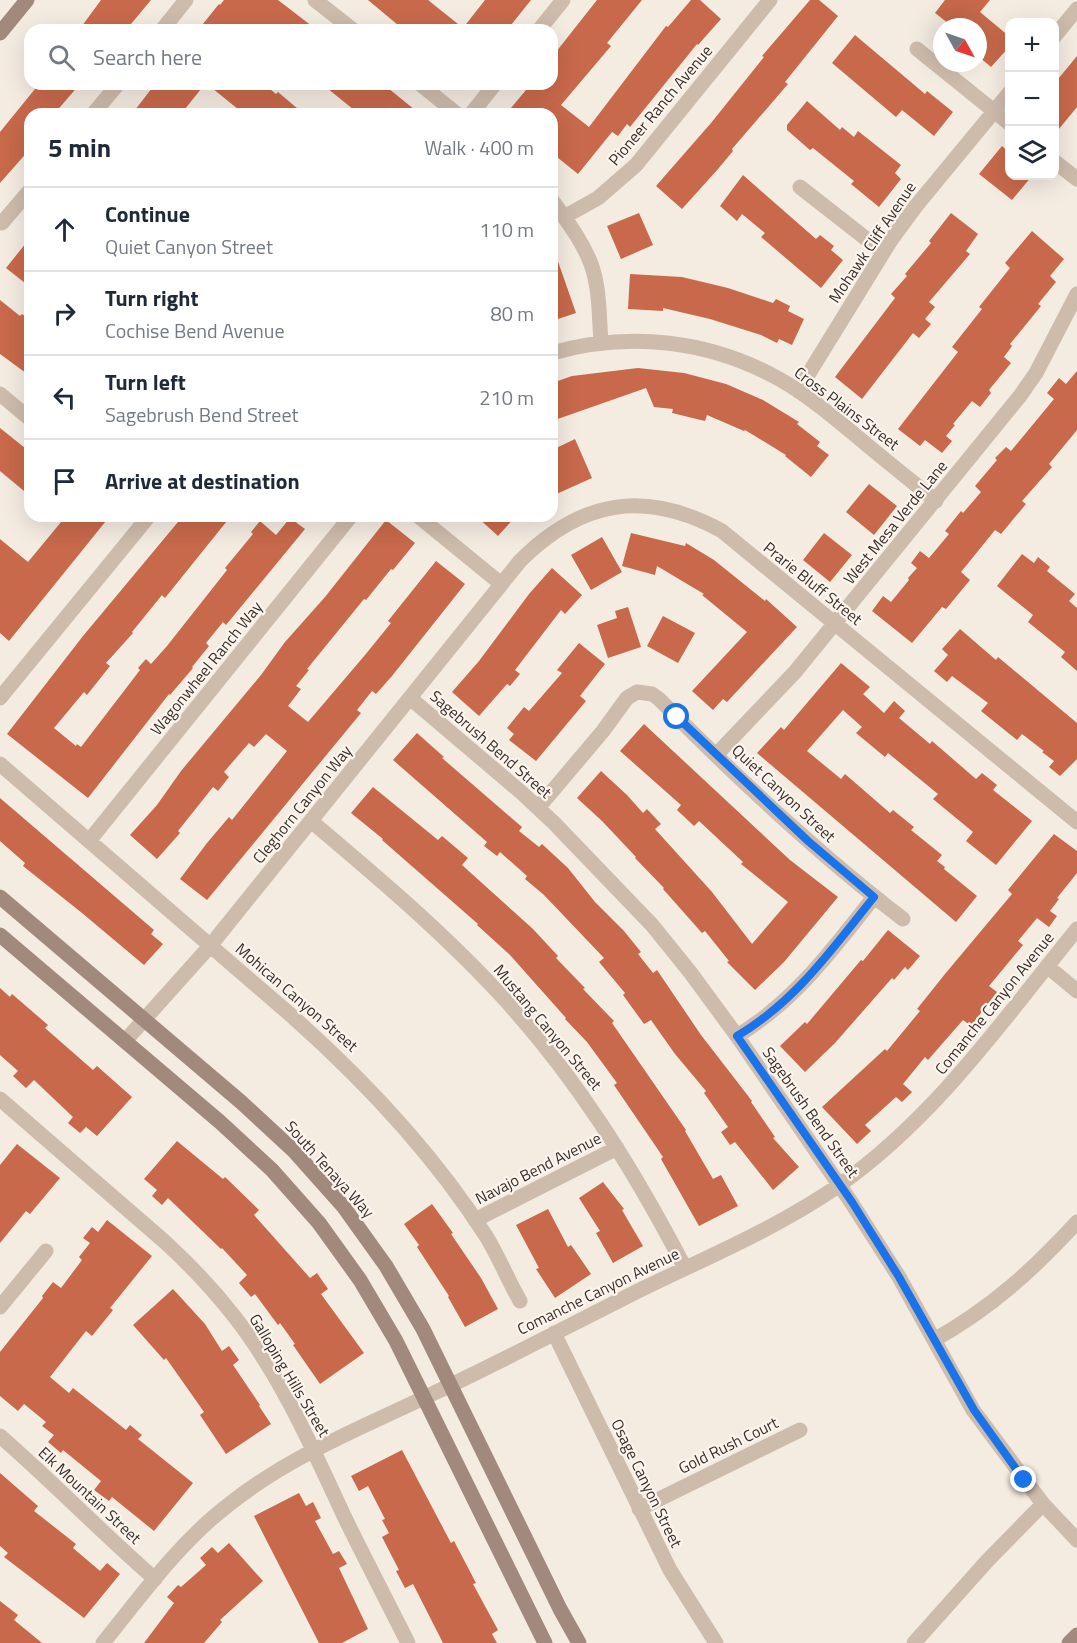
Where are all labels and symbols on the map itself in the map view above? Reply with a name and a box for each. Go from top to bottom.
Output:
north arrow [933,18,987,72]
street label: Pioneer Ranch Avenue [602,40,718,170]
street label: Mohawk Cliff Avenue [822,176,922,308]
street label: Cross Plains Street [789,360,905,456]
street label: West Mesa Verde Lane [837,455,953,589]
street label: Prarie Bluff Street [758,536,868,631]
street label: Wagonwheel Ranch Way [144,596,268,740]
street label: Sagebrush Bend Street [425,684,558,804]
route start [663,703,689,729]
street label: Quiet Canyon Street [727,738,842,848]
street label: Cleghorn Canyon Way [247,739,358,868]
street label: Comanche Canyon Avenue [929,926,1059,1080]
street label: Mohican Canyon Street [230,937,364,1057]
street label: Mustang Canyon Street [488,959,608,1096]
street label: Sagebrush Bend Street [757,1042,865,1183]
street label: South Tenaya Way [280,1115,380,1223]
street label: Navajo Bend Avenue [471,1126,605,1210]
street label: Comanche Canyon Avenue [513,1241,683,1341]
street label: Galloping Hills Street [244,1309,337,1441]
street label: Gold Rush Court [674,1410,782,1480]
street label: Osage Canyon Street [605,1415,689,1552]
street label: Elk Mountain Street [33,1441,147,1549]
route end [1010,1466,1036,1492]

